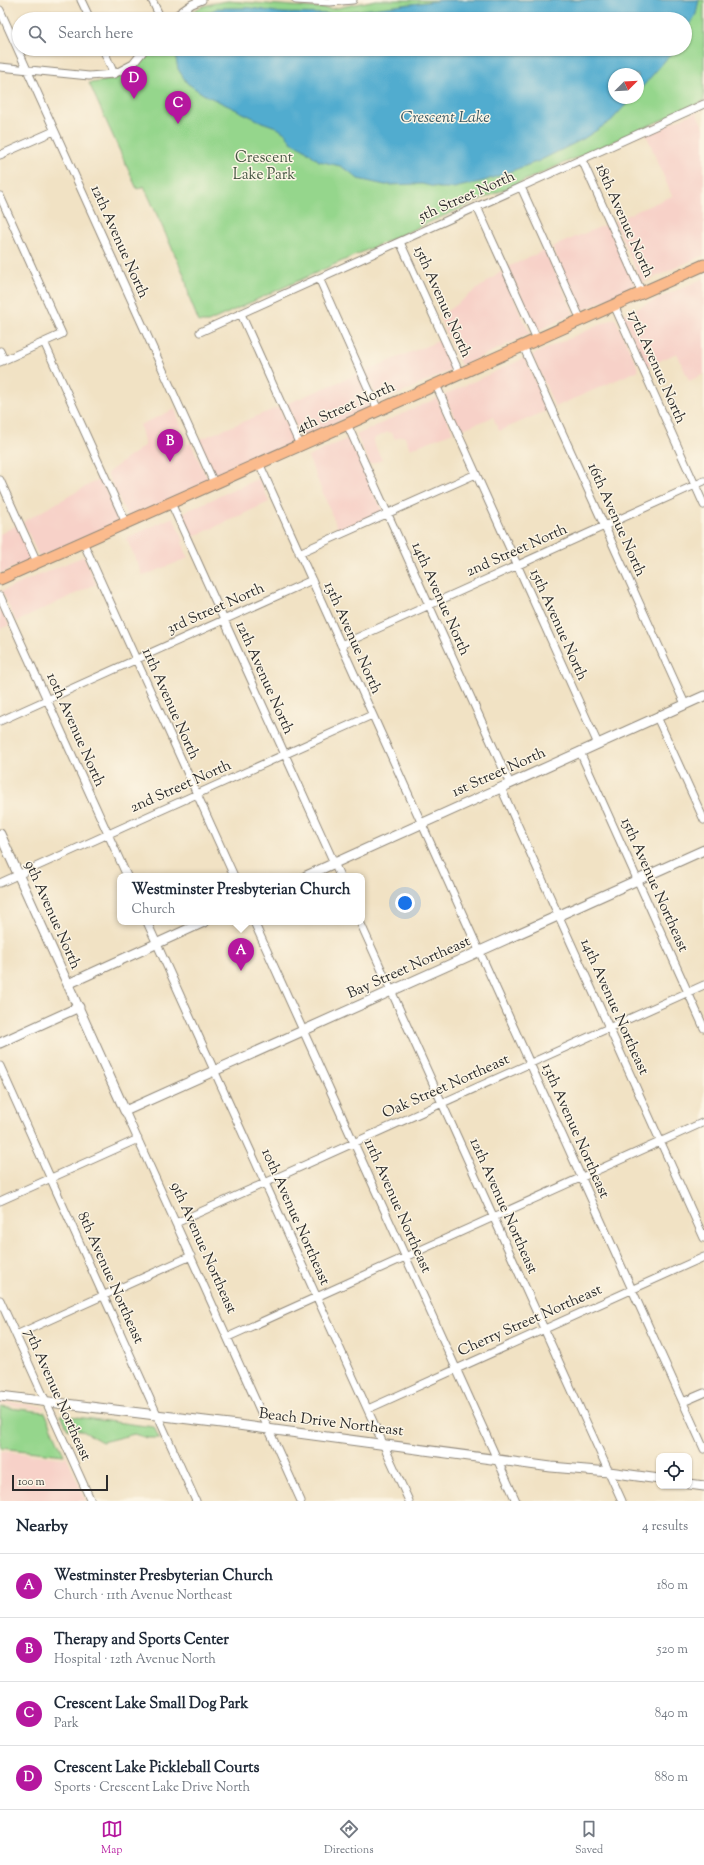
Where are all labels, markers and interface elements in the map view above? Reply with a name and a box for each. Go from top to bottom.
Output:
search box [12,12,692,56]
icon: search [26,23,48,45]
text: Search here [58,24,133,45]
pin: D [121,66,147,99]
north arrow [608,68,644,104]
pin: C [165,91,191,124]
water label: Crescent Lake [400,107,490,130]
park label: Crescent Lake Park [233,148,295,186]
street label: 18th Avenue North [589,161,659,281]
street label: 5th Street North [414,166,519,228]
street label: 12th Avenue North [85,182,153,302]
street label: 15th Avenue North [408,243,476,361]
street label: 17th Avenue North [621,307,691,427]
street label: 4th Street North [293,377,399,439]
pin: B [157,429,183,462]
street label: 16th Avenue North [582,460,651,580]
street label: 2nd Street North [463,519,571,583]
street label: 14th Avenue North [405,539,475,659]
street label: 15th Avenue North [524,566,592,684]
street label: 3rd Street North [164,578,268,640]
street label: 13th Avenue North [318,578,386,698]
street label: 12th Avenue North [230,618,298,738]
street label: 11th Avenue North [136,645,204,763]
street label: 10th Avenue North [40,670,110,791]
street label: 1st Street North [449,743,549,803]
street label: 2nd Street North [127,755,235,819]
street label: 15th Avenue Northeast [615,815,693,955]
street label: 9th Avenue North [19,857,86,973]
popup [117,873,365,925]
text: Westminster Presbyterian Church [132,880,350,901]
your location [395,893,415,913]
text: Church [132,901,175,919]
street label: Bay Street Northeast [344,931,474,1005]
street label: 14th Avenue Northeast [574,935,654,1079]
pin: A [228,938,254,971]
street label: Oak Street Northeast [379,1049,513,1125]
street label: 13th Avenue Northeast [536,1060,614,1202]
street label: 12th Avenue Northeast [464,1135,542,1277]
street label: 11th Avenue Northeast [358,1136,436,1276]
street label: 10th Avenue Northeast [255,1145,335,1289]
street label: 9th Avenue Northeast [165,1179,241,1317]
street label: 8th Avenue Northeast [71,1209,149,1347]
street label: Cherry Street Northeast [455,1280,605,1362]
street label: 7th Avenue Northeast [18,1326,96,1464]
street label: Beach Drive Northeast [258,1404,404,1442]
map controls [656,1453,692,1489]
button: locate [656,1453,692,1489]
scale bar [12,1473,108,1492]
text: 100 m [18,1474,45,1490]
text: Nearby [16,1515,68,1539]
text: 4 results [642,1518,688,1536]
text: Westminster Presbyterian Church [54,1566,273,1587]
text: A [24,1577,34,1595]
text: 180 m [657,1577,688,1595]
text: Church · 11th Avenue Northeast [54,1587,232,1605]
text: Therapy and Sports Center [54,1630,229,1651]
text: B [25,1641,33,1659]
text: 520 m [657,1641,688,1659]
text: Hospital · 12th Avenue North [54,1651,216,1669]
text: Crescent Lake Small Dog Park [54,1694,248,1715]
text: C [24,1705,34,1723]
text: 840 m [655,1705,688,1723]
text: Park [54,1715,79,1733]
text: Crescent Lake Pickleball Courts [54,1758,259,1779]
text: D [24,1769,34,1787]
text: 880 m [655,1769,688,1787]
text: Sports · Crescent Lake Drive North [54,1779,250,1797]
tab: Map [101,1818,123,1858]
tab: Directions [324,1818,374,1858]
tab: Saved [575,1818,603,1858]

